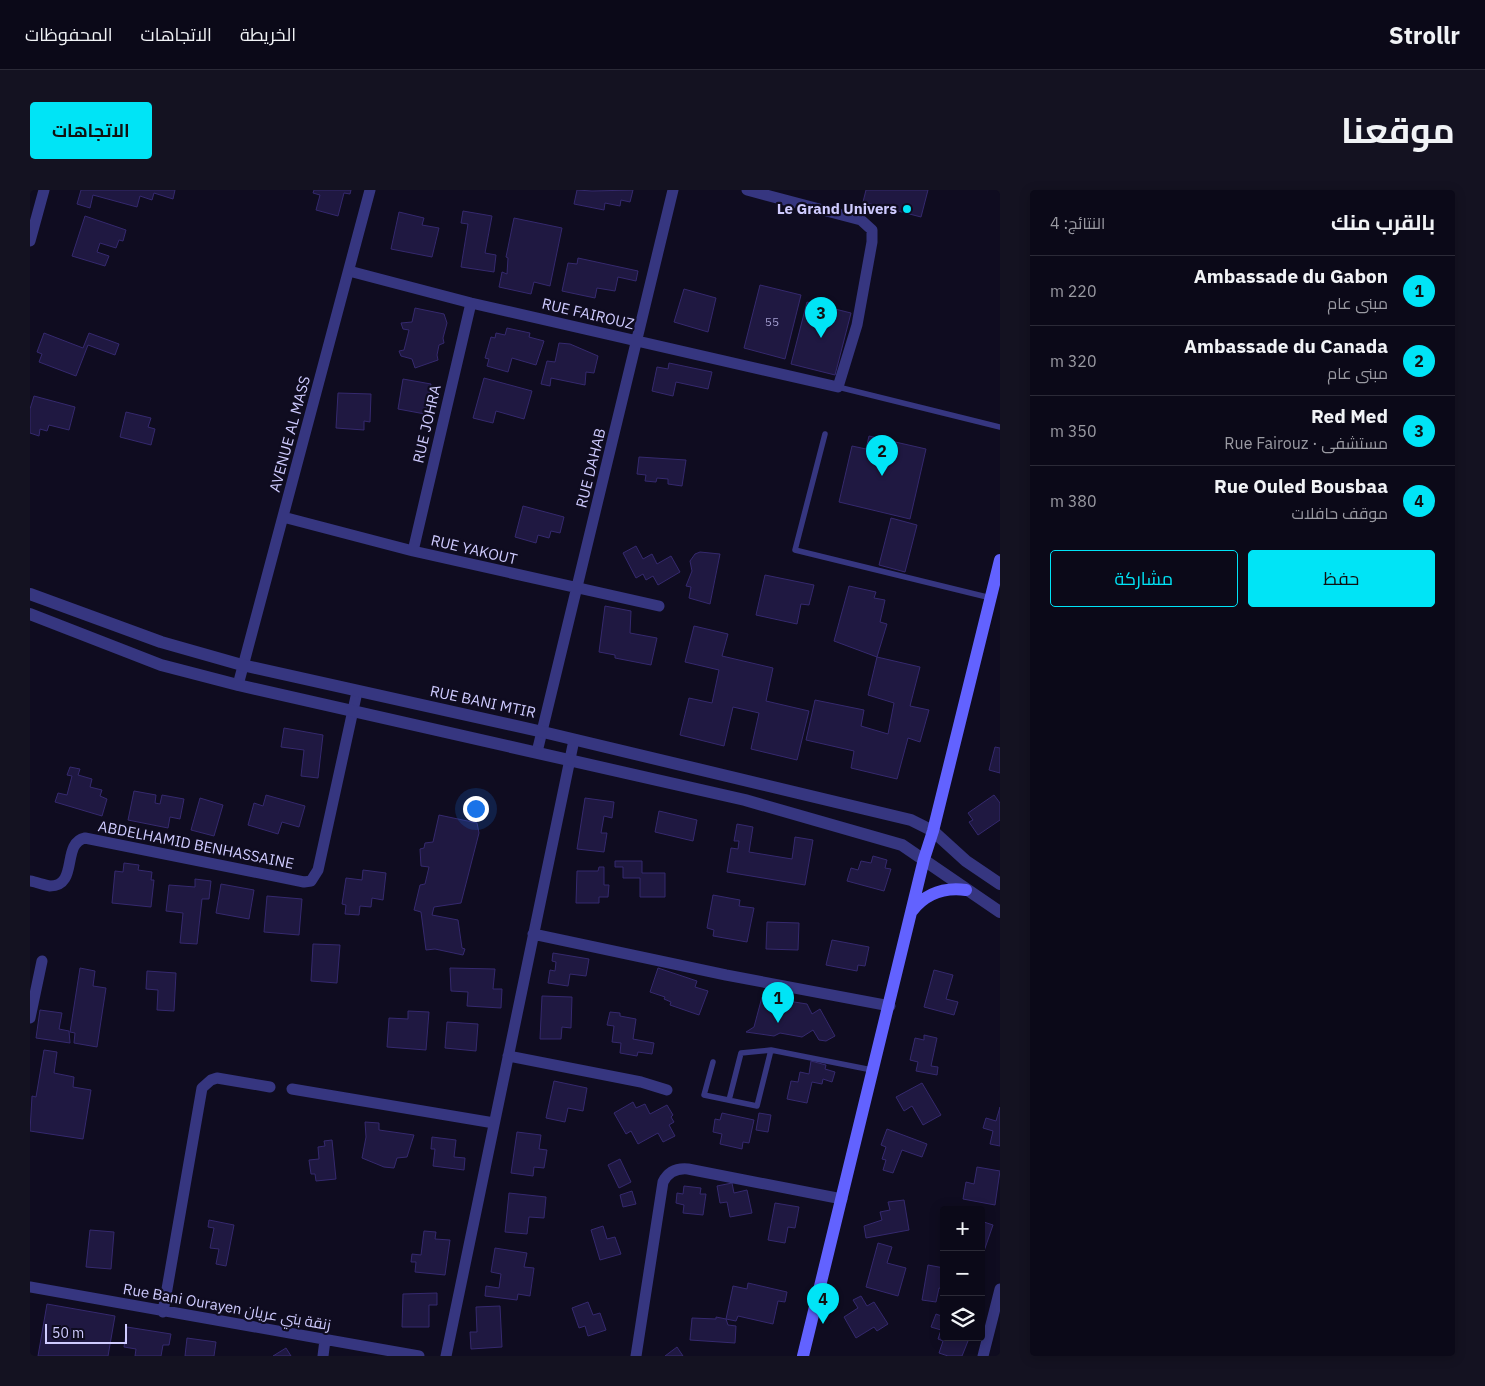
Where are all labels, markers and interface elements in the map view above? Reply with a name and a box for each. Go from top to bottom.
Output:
text: Strollr [1389,19,1460,51]
text: المحفوظات [25,23,113,46]
text: الاتجاهات [141,23,212,46]
text: الخريطة [240,23,296,46]
button: الاتجاهات [30,102,152,159]
text: موقعنا [1341,107,1455,153]
place label: Le Grand Univers [777,199,897,218]
marker: Le Grand Univers [901,203,913,215]
text: بالقرب منك [1331,208,1435,236]
text: النتائج: 4 [1050,213,1105,233]
text: Ambassade du Gabon [1194,264,1388,288]
text: 220 m [1050,281,1097,301]
text: 1 [1414,281,1424,301]
text: مبنى عام [1327,293,1388,313]
street label: RUE FAIROUZ [540,294,636,333]
pin: 3 [805,297,837,338]
house number: 55 [765,314,779,329]
text: Ambassade du Canada [1184,334,1388,358]
text: 320 m [1050,351,1097,371]
text: 2 [1414,351,1424,371]
text: مبنى عام [1327,363,1388,383]
street label: AVENUE AL MASS [265,374,314,494]
street label: RUE JOHRA [408,382,445,465]
text: Red Med [1311,404,1388,428]
text: 350 m [1050,421,1097,441]
text: 3 [1414,421,1424,441]
street label: RUE DAHAB [571,426,610,510]
text: مستشفى · Rue Fairouz [1224,433,1388,453]
pin: 2 [866,435,898,476]
text: Rue Ouled Bousbaa [1214,474,1388,498]
text: 380 m [1050,491,1097,511]
text: 4 [1414,491,1424,511]
text: موقف حافلات [1291,503,1388,523]
street label: RUE YAKOUT [429,530,520,569]
button: مشاركة [1050,550,1238,607]
button: حفظ [1248,550,1435,607]
street label: RUE BANI MTIR [429,681,538,722]
your location [463,796,489,822]
street label: ABDELHAMID BENHASSAINE [96,816,296,873]
pin: 1 [762,982,794,1023]
map controls [940,1206,985,1341]
button: + [940,1206,985,1251]
button: − [940,1251,985,1296]
street label: Rue Bani Ourayen زنقة بني عريان [121,1279,332,1337]
pin: 4 [807,1283,839,1324]
button: layers [940,1296,985,1341]
scale bar [45,1321,128,1344]
text: 50 m [52,1324,84,1342]

